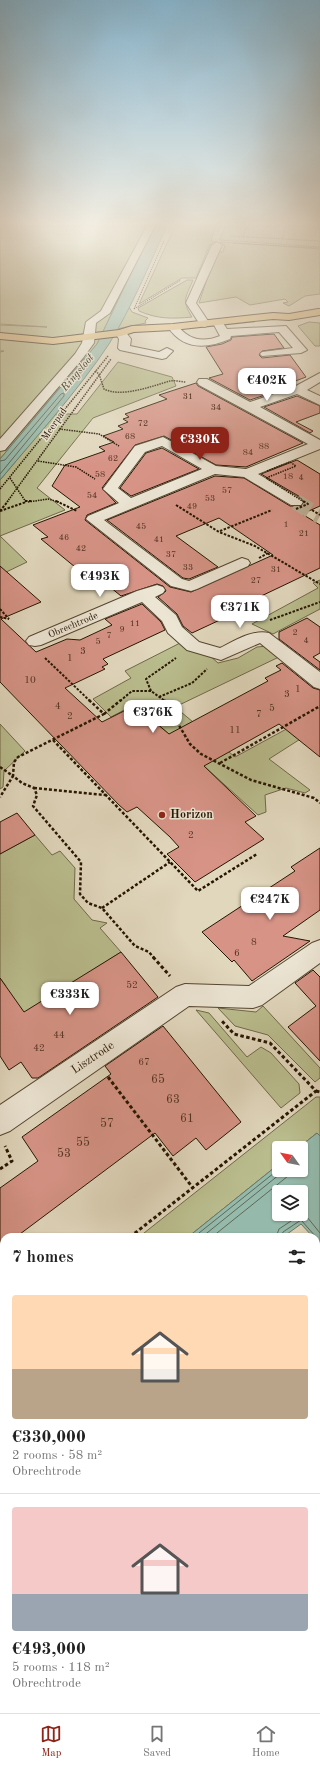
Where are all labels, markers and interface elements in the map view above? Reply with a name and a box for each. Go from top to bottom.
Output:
water label: Ringsloot [59,352,97,394]
pin: €402K [239,368,295,402]
text: €402K [247,374,287,387]
house number: 31 [183,392,193,401]
house number: 34 [211,403,221,412]
street label: Meerpad [40,406,68,442]
house number: 72 [138,419,148,428]
pin: €330K [172,427,228,461]
house number: 68 [125,432,135,441]
text: €330K [180,433,220,446]
house number: 88 [259,442,269,451]
house number: 84 [243,448,253,457]
house number: 62 [108,454,118,463]
house number: 58 [95,470,105,479]
house number: 18 [283,472,293,481]
house number: 4 [298,473,304,482]
house number: 57 [222,486,232,495]
house number: 54 [87,491,97,500]
house number: 53 [205,494,215,503]
house number: 49 [187,502,197,511]
house number: 1 [283,520,289,529]
house number: 45 [136,522,146,531]
house number: 21 [299,529,309,538]
house number: 46 [59,533,69,542]
house number: 41 [154,535,164,544]
house number: 42 [76,544,86,553]
house number: 37 [166,550,176,559]
house number: 33 [183,563,193,572]
pin: €493K [72,564,128,598]
house number: 31 [271,565,281,574]
text: €493K [80,570,120,583]
house number: 27 [251,576,261,585]
pin: €371K [212,595,268,629]
text: €371K [220,601,260,614]
street label: Obrechtrode [47,610,100,640]
house number: 11 [130,619,140,628]
house number: 9 [119,625,125,634]
house number: 2 [292,628,298,637]
house number: 7 [106,631,112,640]
house number: 4 [303,636,309,645]
house number: 5 [95,637,101,646]
house number: 3 [80,646,86,656]
house number: 1 [67,653,73,663]
house number: 10 [24,675,36,685]
house number: 1 [295,684,301,694]
house number: 3 [284,689,290,699]
pin: €376K [125,700,181,734]
house number: 4 [55,701,61,711]
house number: 5 [269,703,275,713]
text: €376K [133,706,173,719]
house number: 7 [256,709,262,719]
house number: 2 [67,711,73,721]
house number: 11 [229,725,241,735]
place label: Horizon [170,809,213,821]
marker: Horizon [157,810,167,820]
house number: 2 [188,830,194,840]
pin: €247K [242,887,298,921]
text: €247K [250,893,290,906]
house number: 8 [251,937,257,947]
house number: 6 [234,948,240,958]
house number: 52 [126,980,138,990]
pin: €333K [42,982,98,1016]
text: €333K [50,988,90,1001]
house number: 44 [53,1030,65,1040]
street label: Lisztrode [69,1039,117,1077]
house number: 42 [33,1043,45,1053]
house number: 67 [138,1057,150,1067]
house number: 65 [151,1073,165,1086]
house number: 63 [166,1094,180,1106]
house number: 61 [180,1113,194,1125]
house number: 57 [100,1117,114,1130]
house number: 55 [76,1136,90,1149]
north arrow [272,1141,308,1177]
map controls [272,1141,308,1221]
house number: 53 [57,1147,71,1160]
button: layers [272,1185,308,1221]
icon: filters [286,1246,308,1268]
text: 7 homes [12,1249,74,1266]
icon: home [124,1321,196,1393]
text: €330,000 [12,1429,86,1446]
text: 2 rooms · 58 m² [12,1449,102,1462]
text: Obrechtrode [12,1465,81,1478]
icon: home [124,1533,196,1605]
text: €493,000 [12,1641,86,1658]
text: 5 rooms · 118 m² [12,1661,110,1674]
text: Obrechtrode [12,1677,81,1690]
tab: Map [40,1723,62,1761]
tab: Saved [143,1723,171,1761]
tab: Home [252,1723,280,1761]

